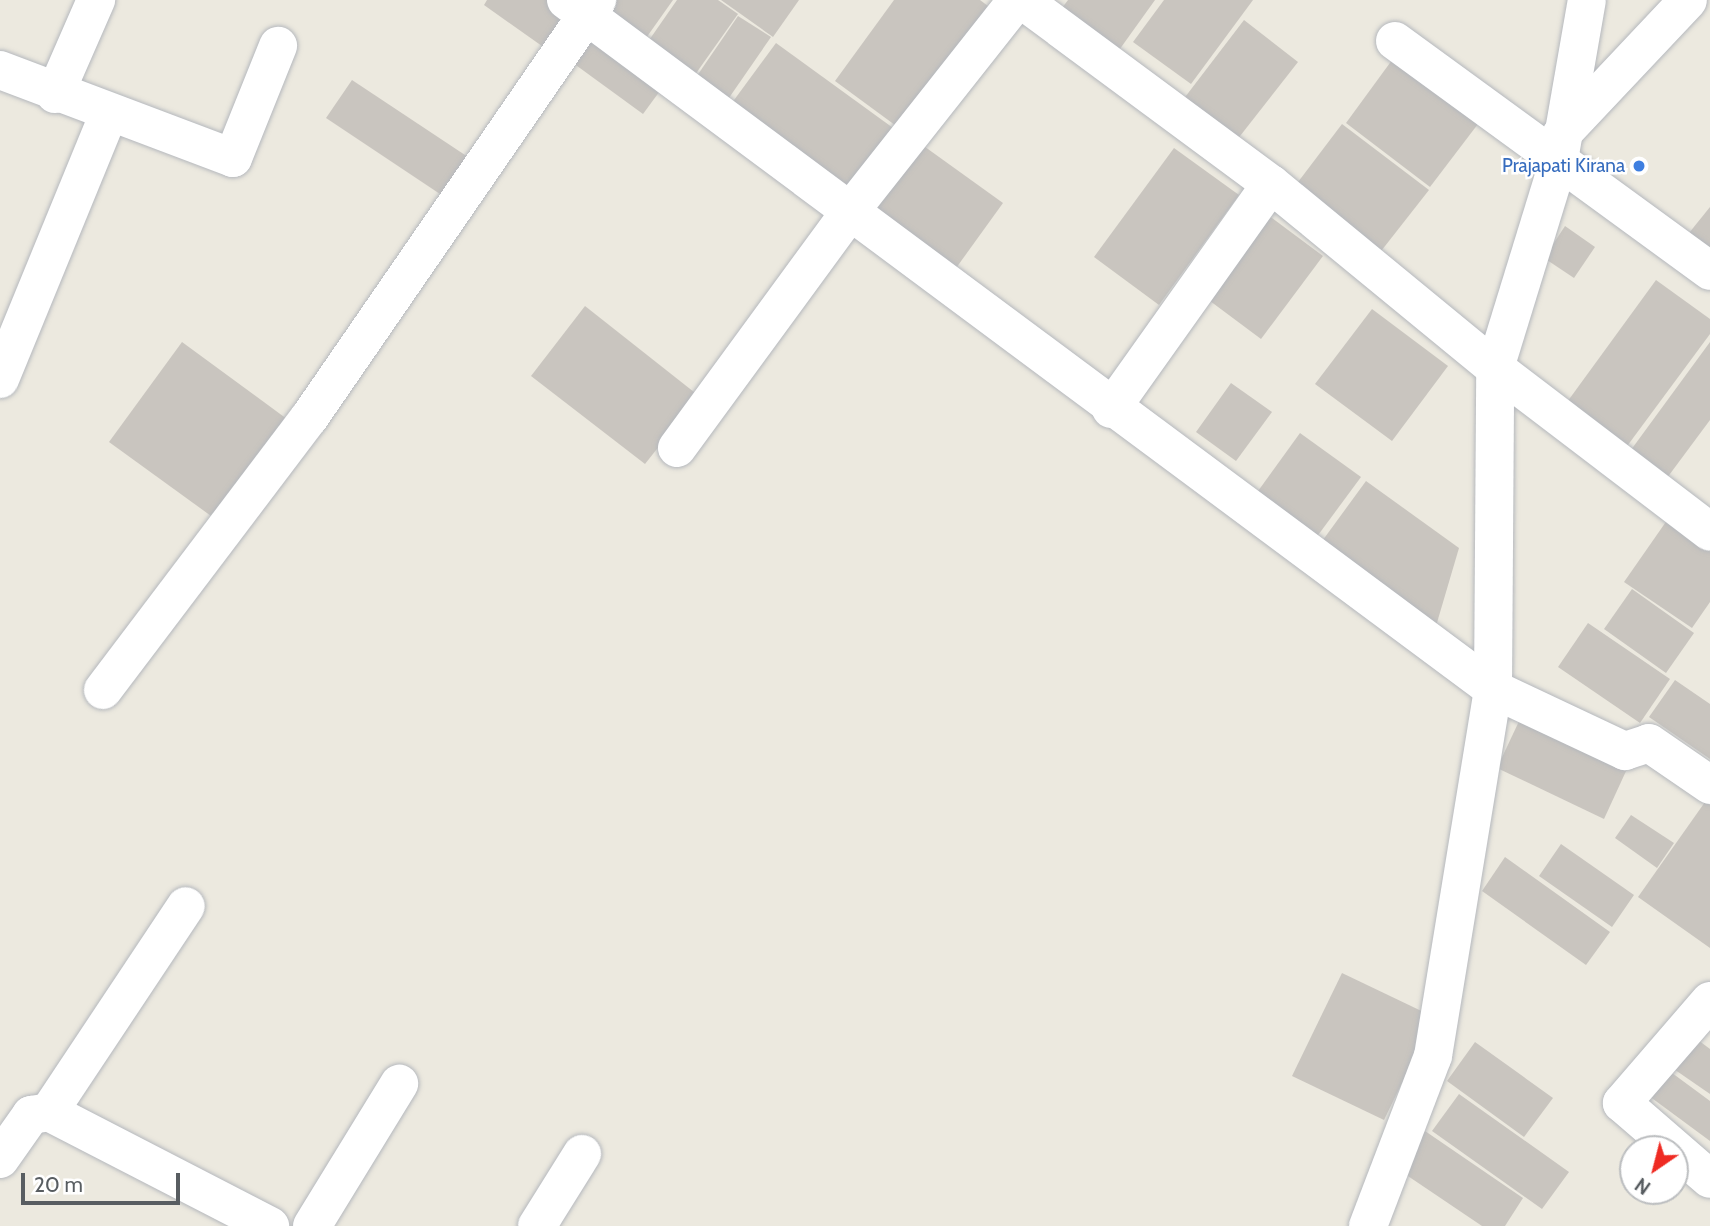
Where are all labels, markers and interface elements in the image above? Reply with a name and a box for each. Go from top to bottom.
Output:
place label: Prajapati Kirana [1502,155,1625,177]
marker: Prajapati Kirana [1631,158,1647,174]
north arrow [1619,1135,1689,1205]
scale bar [24,1160,184,1204]
text: 20 m [34,1172,83,1197]
text: N [1631,1173,1655,1199]

